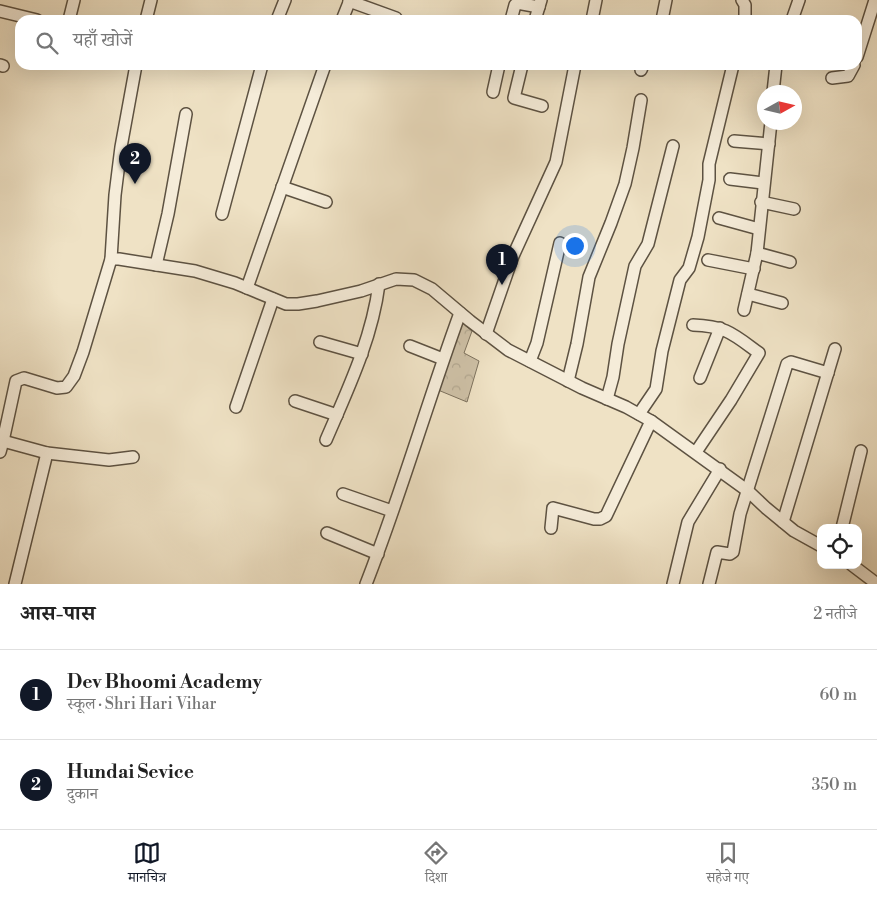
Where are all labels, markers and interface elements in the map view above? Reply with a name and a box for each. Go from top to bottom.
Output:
search box [15,15,862,70]
text: यहाँ खोजें [73,28,133,52]
icon: search [33,29,61,57]
north arrow [757,85,802,130]
pin: 2 [119,143,151,184]
your location [562,233,588,259]
pin: 1 [486,244,518,285]
map controls [817,524,862,569]
button: locate [817,524,862,569]
text: आस-पास [20,601,95,627]
text: 2 नतीजे [813,604,857,624]
text: Dev Bhoomi Academy [67,670,262,694]
text: 1 [32,685,40,705]
text: 60 m [819,685,857,705]
text: स्कूल · Shri Hari Vihar [67,694,216,714]
text: Hundai Sevice [67,760,194,784]
text: 2 [31,775,41,795]
text: 350 m [811,775,857,795]
text: दुकान [67,784,98,804]
tab: मानचित्र [128,839,166,891]
tab: दिशा [422,839,450,891]
tab: सहेजे गए [706,839,749,891]

